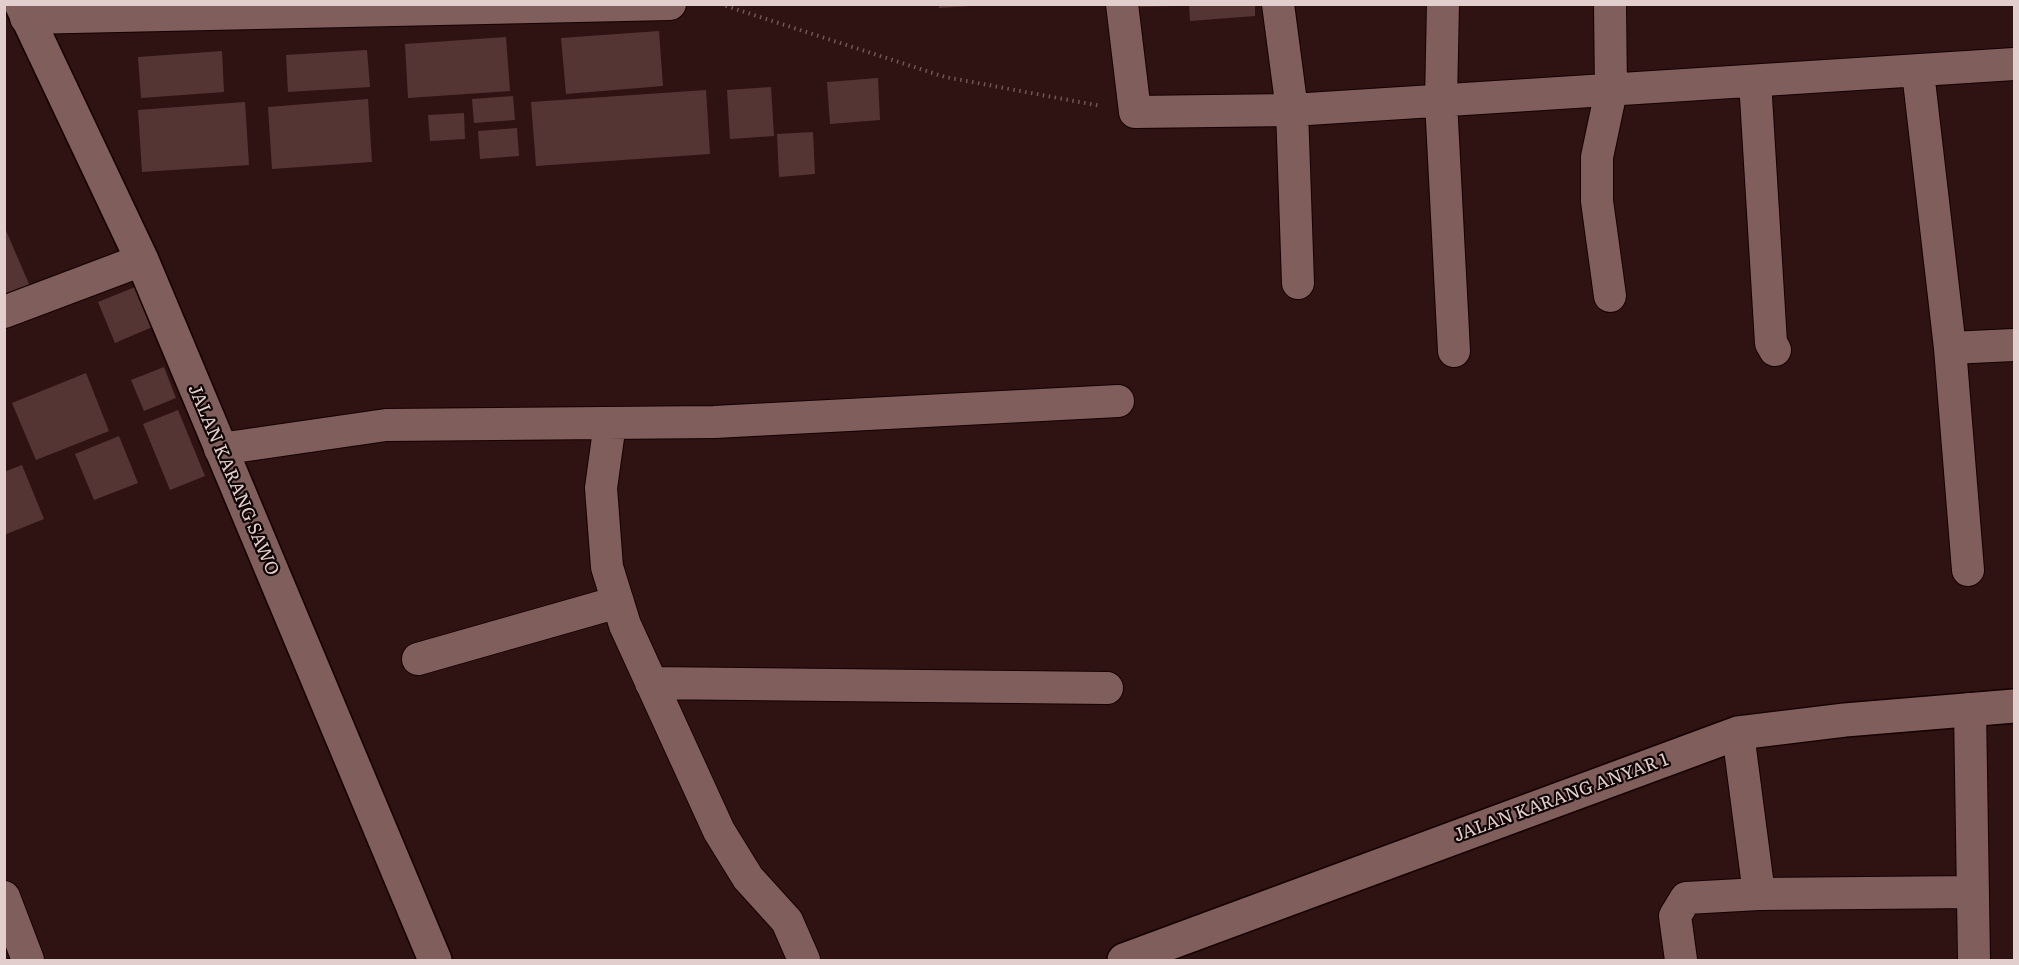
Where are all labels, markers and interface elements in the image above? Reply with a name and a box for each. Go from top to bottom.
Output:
street label: JALAN KARANG SAWO [183,381,283,579]
street label: JALAN KARANG ANYAR 1 [1451,749,1671,847]

